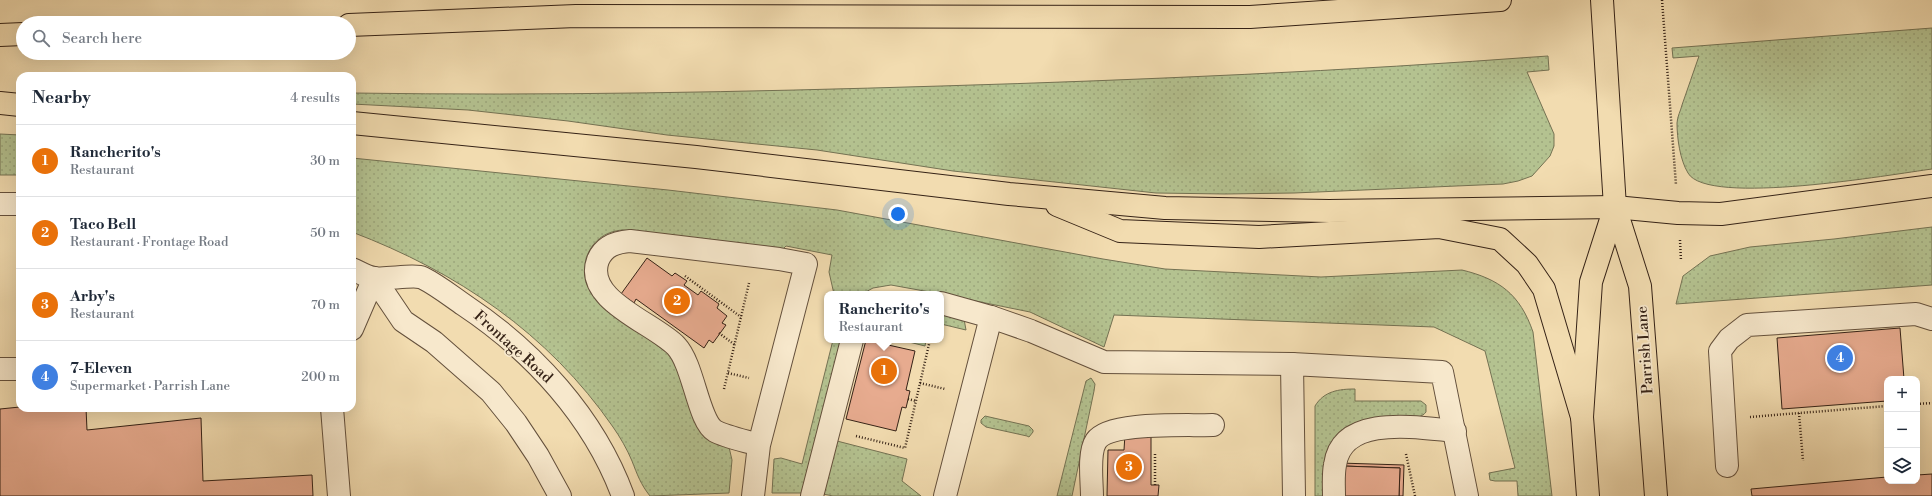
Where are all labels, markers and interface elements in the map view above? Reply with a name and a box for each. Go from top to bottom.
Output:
search box [16,16,356,60]
icon: search [30,27,52,49]
text: Search here [62,29,142,48]
text: Nearby [32,87,91,109]
text: 4 results [290,90,340,106]
text: Rancherito's [70,143,161,162]
text: 1 [42,153,48,169]
text: 30 m [310,153,340,169]
text: Restaurant [70,162,135,178]
your location [888,204,908,224]
text: Taco Bell [70,215,136,234]
text: 2 [41,225,49,241]
text: 50 m [310,225,340,241]
text: Restaurant · Frontage Road [70,234,228,250]
pin: 2 [664,286,690,316]
text: Arby's [70,287,115,306]
popup [824,291,944,343]
text: 3 [41,297,49,313]
text: 70 m [311,297,340,313]
text: Rancherito's [839,300,929,319]
street label: Parrish Lane [1632,305,1658,395]
text: Restaurant [70,306,135,322]
street label: Frontage Road [470,307,557,388]
text: Restaurant [839,319,903,335]
pin: 4 [1827,343,1853,373]
pin: 1 [871,356,897,386]
text: 7-Eleven [70,359,132,378]
text: 4 [41,369,49,385]
text: 200 m [301,369,340,385]
map controls [1884,376,1920,484]
button: + [1884,376,1920,412]
text: Supermarket · Parrish Lane [70,378,230,394]
button: − [1884,412,1920,448]
button: layers [1884,448,1920,484]
pin: 3 [1116,452,1142,482]

